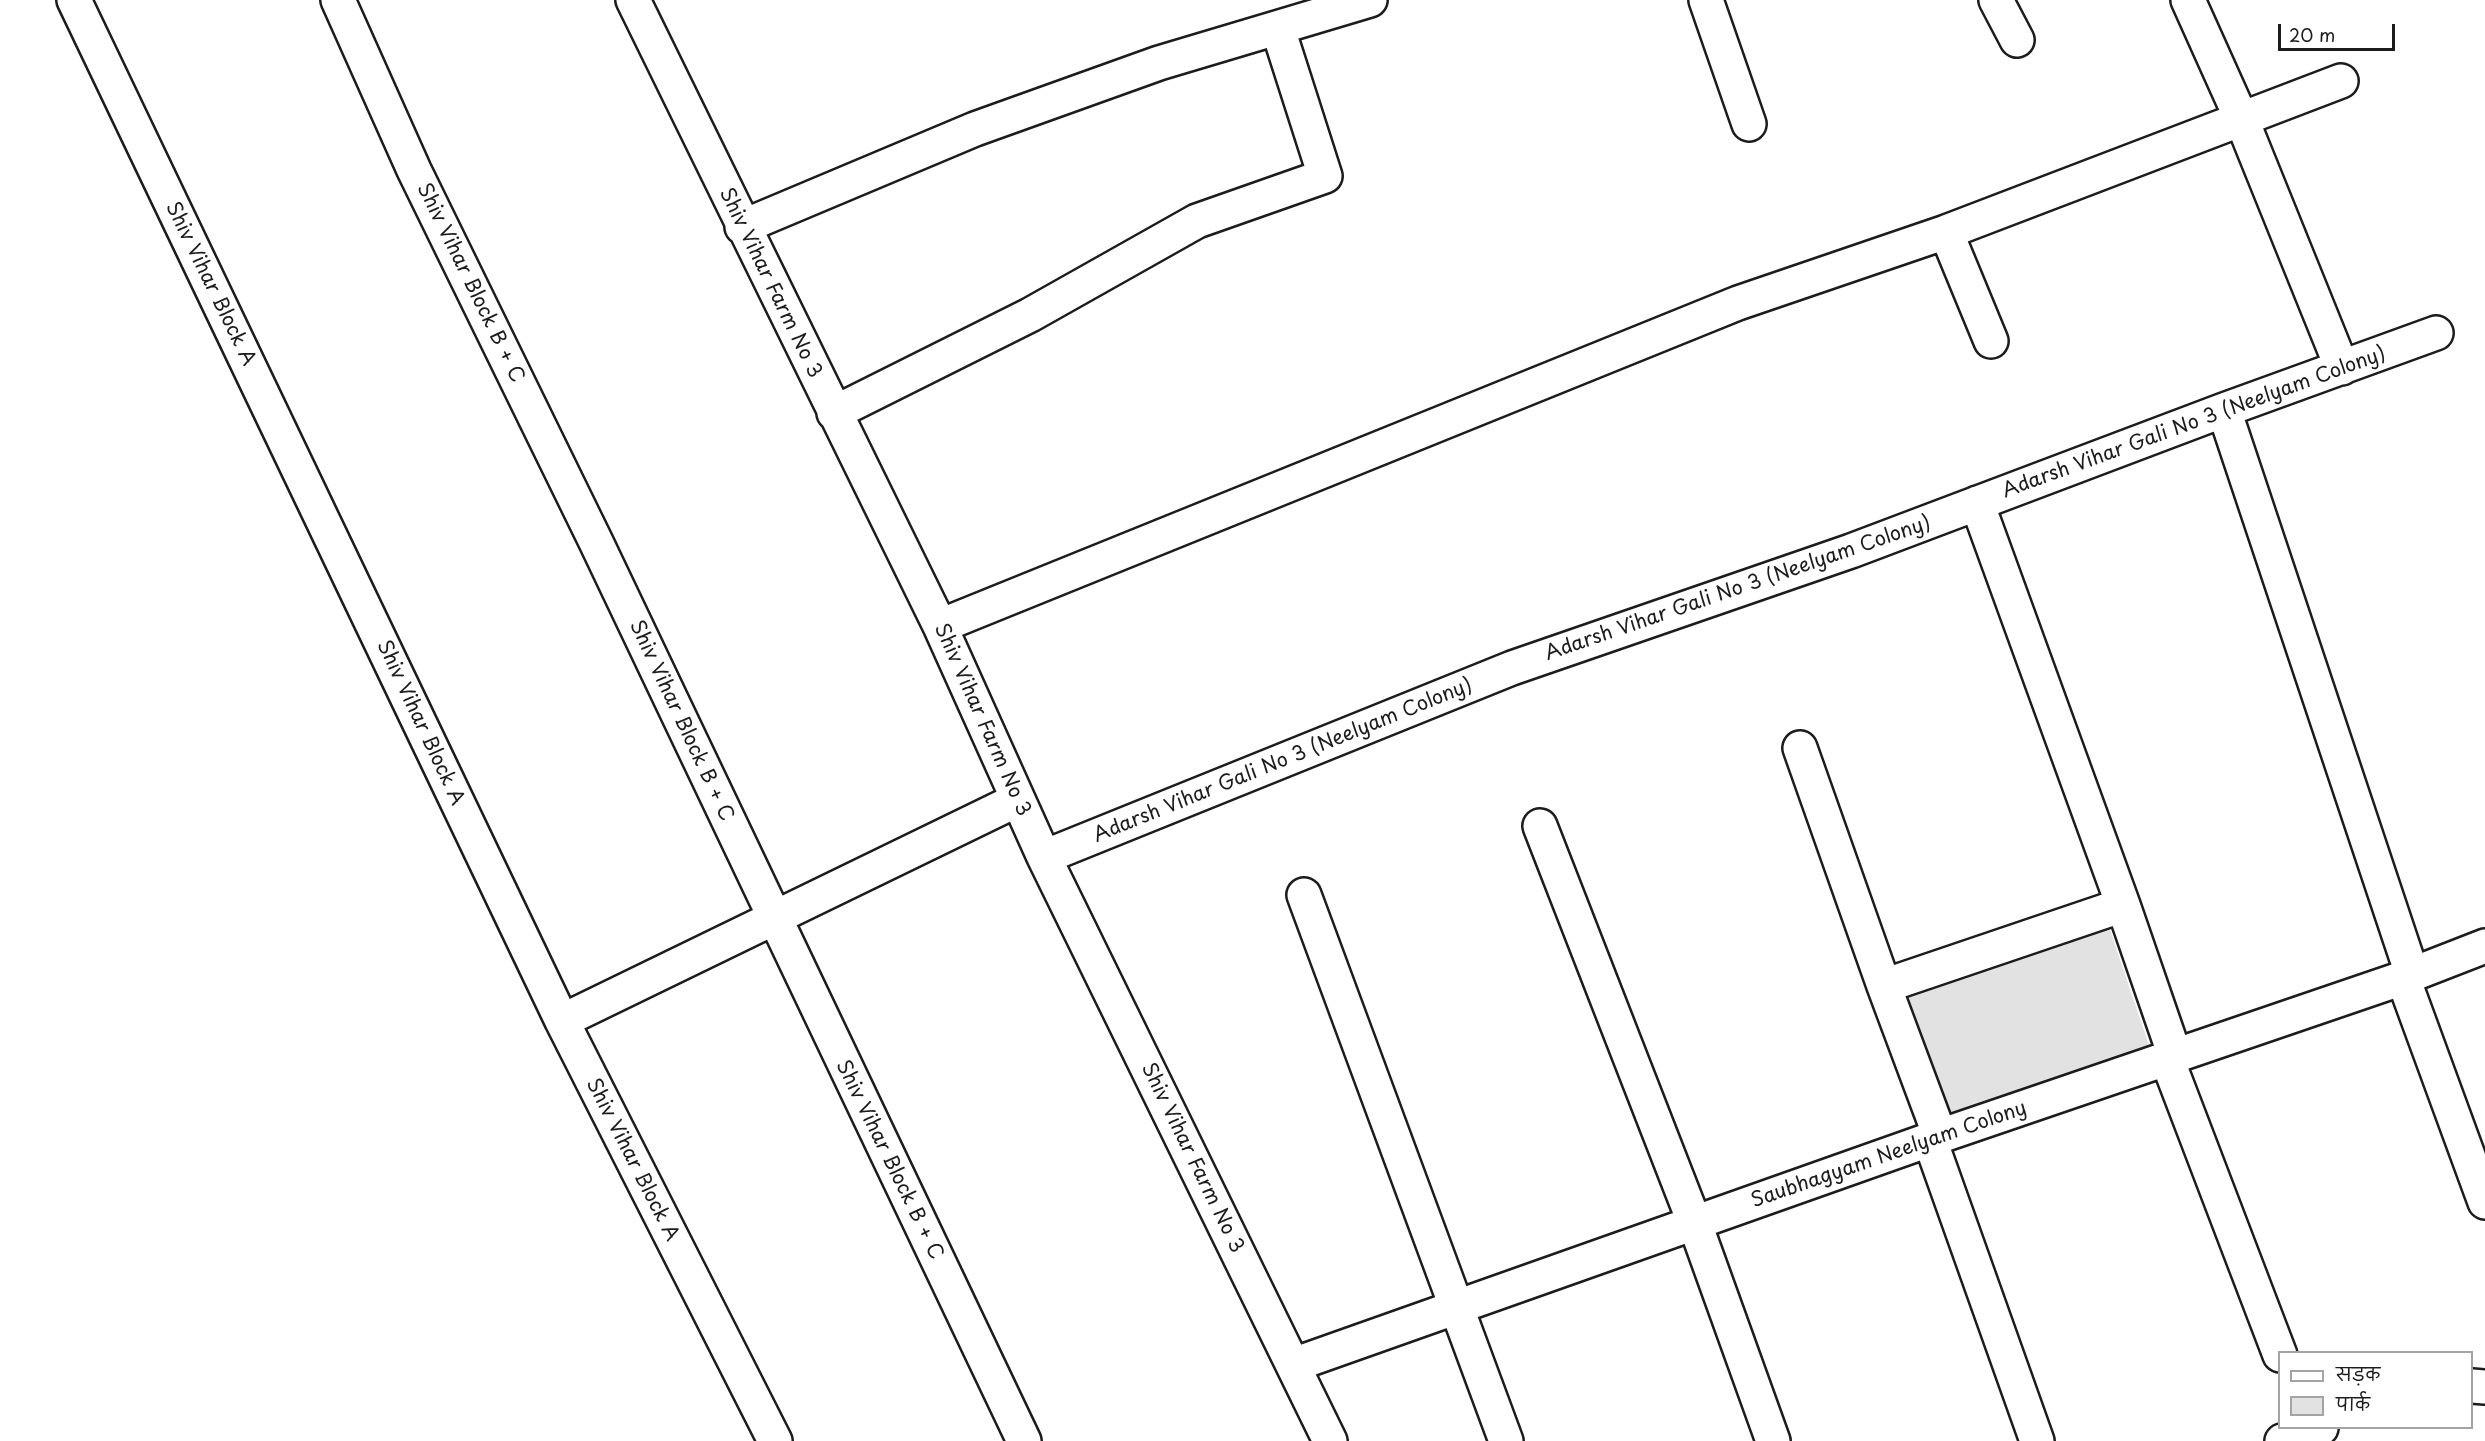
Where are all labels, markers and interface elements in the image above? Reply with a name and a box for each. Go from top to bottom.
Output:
scale bar [2281,12,2398,50]
text: 20 m [2289,21,2335,48]
street label: Shiv Vihar Block B + C [411,179,529,387]
street label: Shiv Vihar Farm No 3 [714,184,826,382]
street label: Shiv Vihar Block A [160,198,260,370]
street label: Adarsh Vihar Gali No 3 (Neelyam Colony) [1999,342,2389,504]
street label: Adarsh Vihar Gali No 3 (Neelyam Colony) [1542,511,1934,667]
street label: Shiv Vihar Block B + C [624,617,738,825]
street label: Shiv Vihar Farm No 3 [929,620,1035,820]
street label: Shiv Vihar Block A [371,637,469,809]
street label: Adarsh Vihar Gali No 3 (Neelyam Colony) [1090,674,1476,848]
street label: Shiv Vihar Block B + C [830,1056,948,1264]
street label: Shiv Vihar Farm No 3 [1136,1059,1248,1257]
street label: Shiv Vihar Block A [581,1075,683,1245]
street label: Saubhagyam Neelyam Colony [1748,1097,2030,1213]
legend [2278,1351,2473,1429]
text: सड़क [2336,1360,2380,1387]
text: पार्क [2336,1390,2370,1417]

